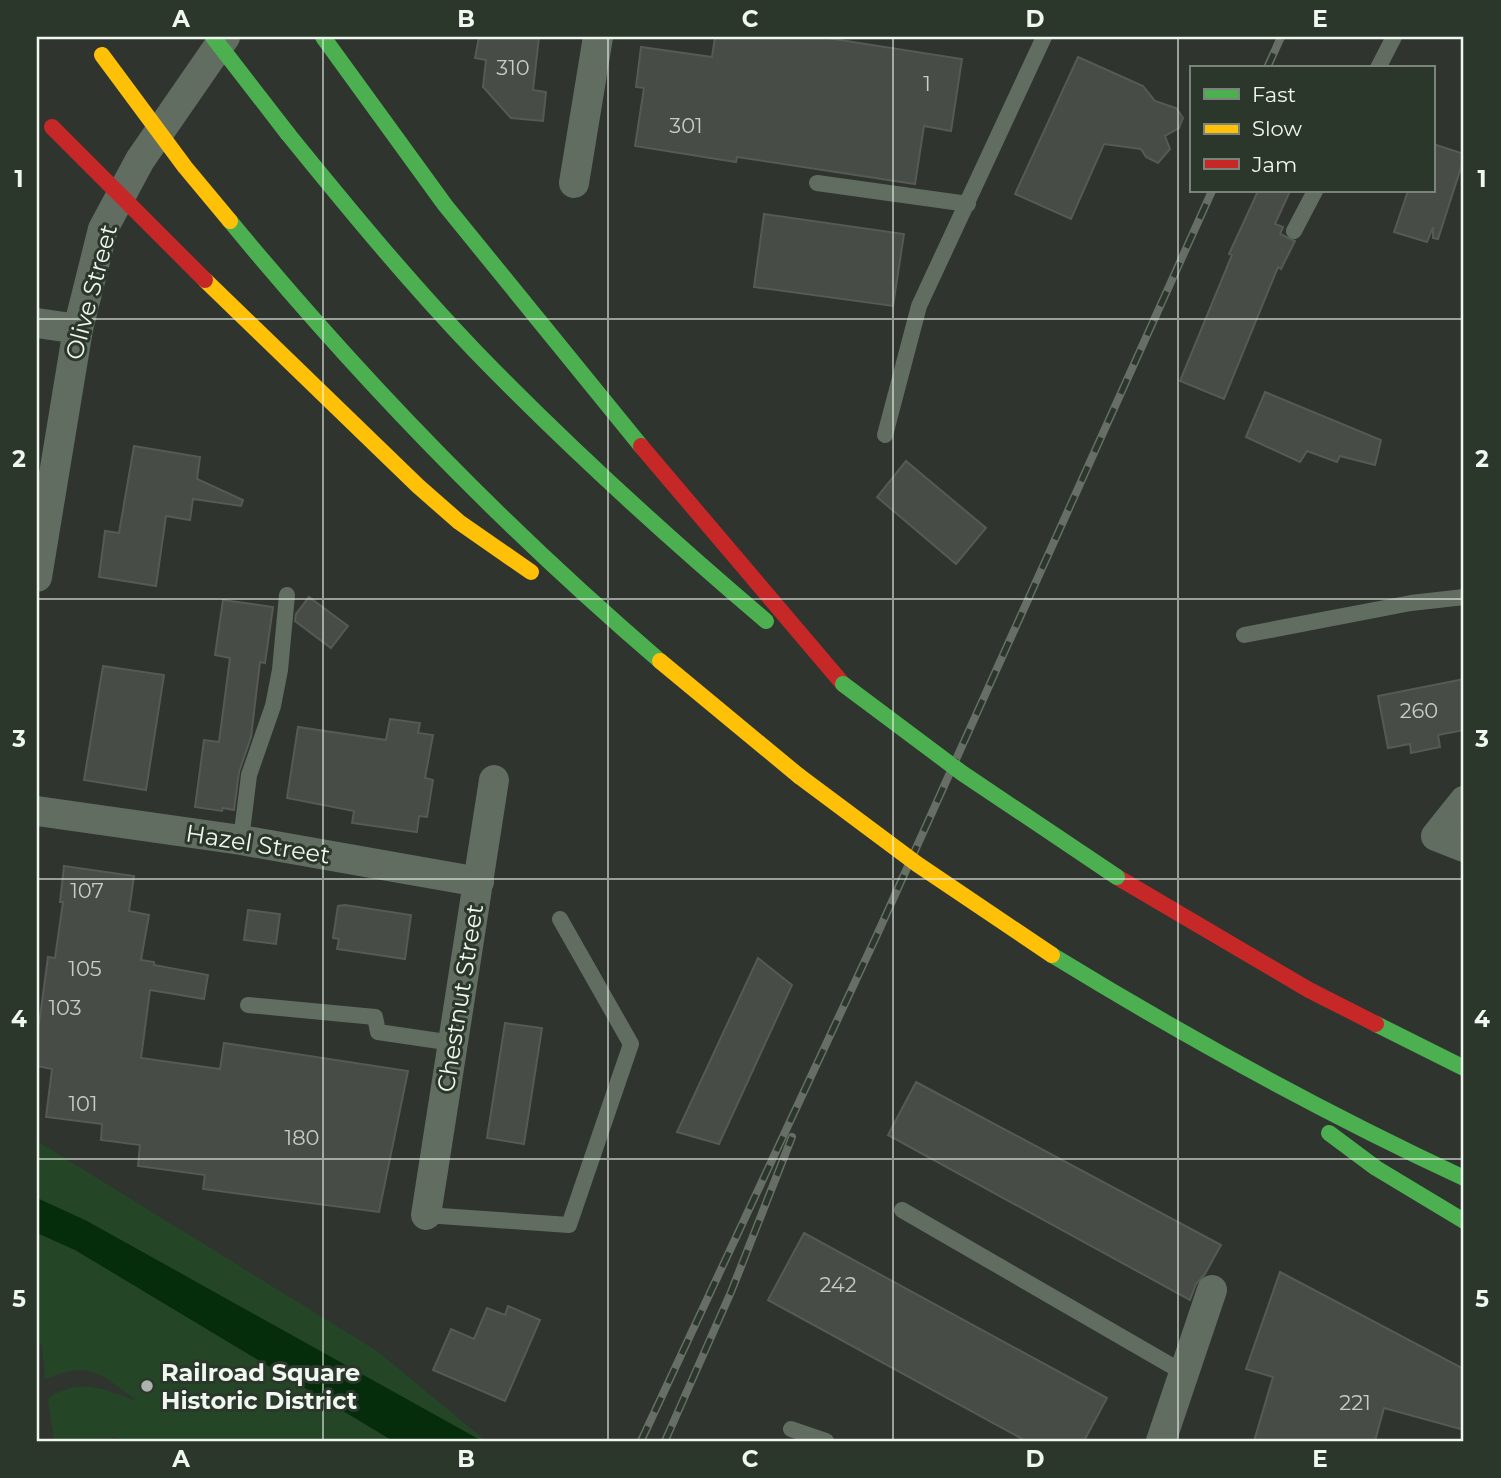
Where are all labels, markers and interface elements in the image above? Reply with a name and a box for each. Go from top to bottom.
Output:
text: A [171,5,190,33]
text: B [457,5,475,33]
text: C [742,5,759,33]
text: D [1026,5,1045,33]
text: E [1312,5,1328,33]
house number: 310 [496,55,530,80]
legend [1190,66,1434,192]
house number: 1 [923,71,931,96]
text: Fast [1252,82,1296,107]
house number: 301 [669,113,703,138]
text: Slow [1252,116,1302,141]
text: Jam [1251,152,1297,177]
text: 1 [14,165,24,193]
text: 1 [1477,165,1487,193]
street label: Olive Street [59,221,123,363]
text: 2 [12,445,26,473]
text: 2 [1475,445,1489,473]
house number: 260 [1400,698,1438,723]
text: 3 [11,725,26,753]
text: 3 [1474,725,1489,753]
street label: Hazel Street [184,818,332,870]
house number: 107 [70,878,104,903]
street label: Chestnut Street [431,902,489,1094]
house number: 105 [68,956,102,981]
house number: 103 [48,995,82,1020]
text: 4 [11,1005,27,1033]
text: 4 [1474,1005,1490,1033]
house number: 101 [68,1091,98,1116]
house number: 180 [285,1125,319,1150]
house number: 242 [819,1272,857,1297]
text: 5 [12,1285,26,1313]
text: 5 [1475,1285,1489,1313]
place label: Railroad Square Historic District [161,1358,360,1415]
marker: Railroad Square Historic District [139,1378,155,1394]
house number: 221 [1339,1390,1371,1415]
text: A [171,1445,190,1473]
text: B [457,1445,475,1473]
text: C [742,1445,759,1473]
text: D [1026,1445,1045,1473]
text: E [1312,1445,1328,1473]

